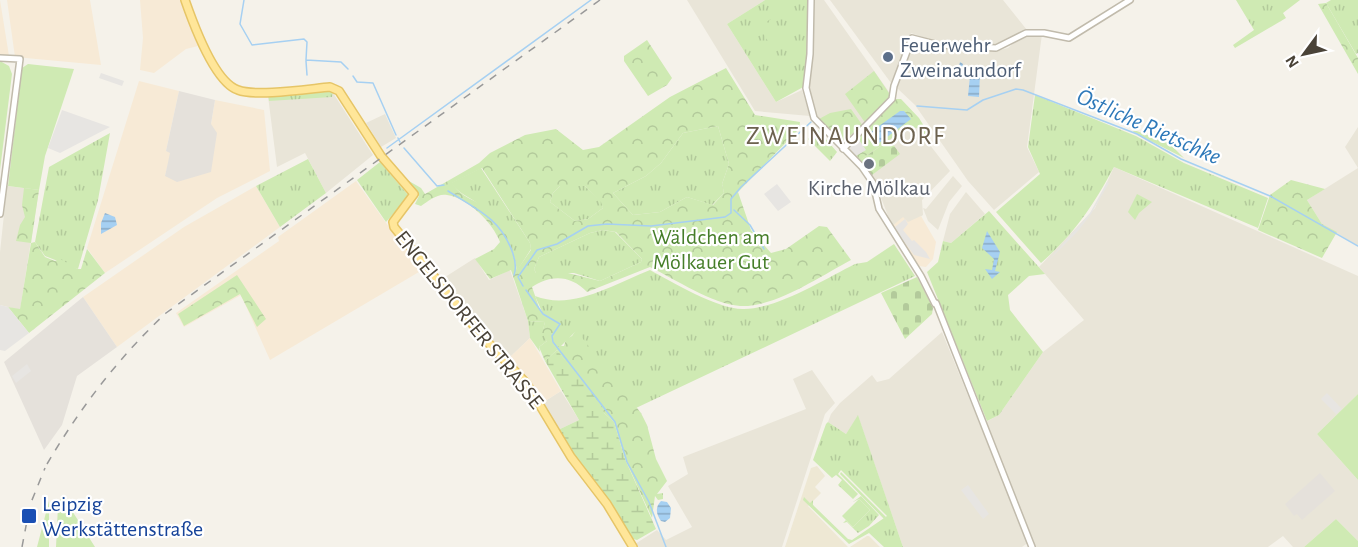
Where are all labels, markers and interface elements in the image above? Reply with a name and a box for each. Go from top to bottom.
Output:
north arrow [1274,24,1334,84]
place label: Feuerwehr Zweinaundorf [900,34,1022,81]
marker: Feuerwehr Zweinaundorf [881,50,895,64]
text: N [1283,53,1302,71]
water label: Östliche Rietschke [1073,83,1225,169]
district label: ZWEINAUNDORF [746,123,946,149]
marker: Kirche Mölkau [862,157,876,171]
place label: Kirche Mölkau [808,177,930,199]
street label: ENGELSDORFER STRASSE [391,226,548,413]
park label: Wäldchen am Mölkauer Gut [652,226,770,273]
place label: Leipzig Werkstättenstraße [42,493,203,540]
marker: Leipzig Werkstättenstraße [20,507,38,525]

